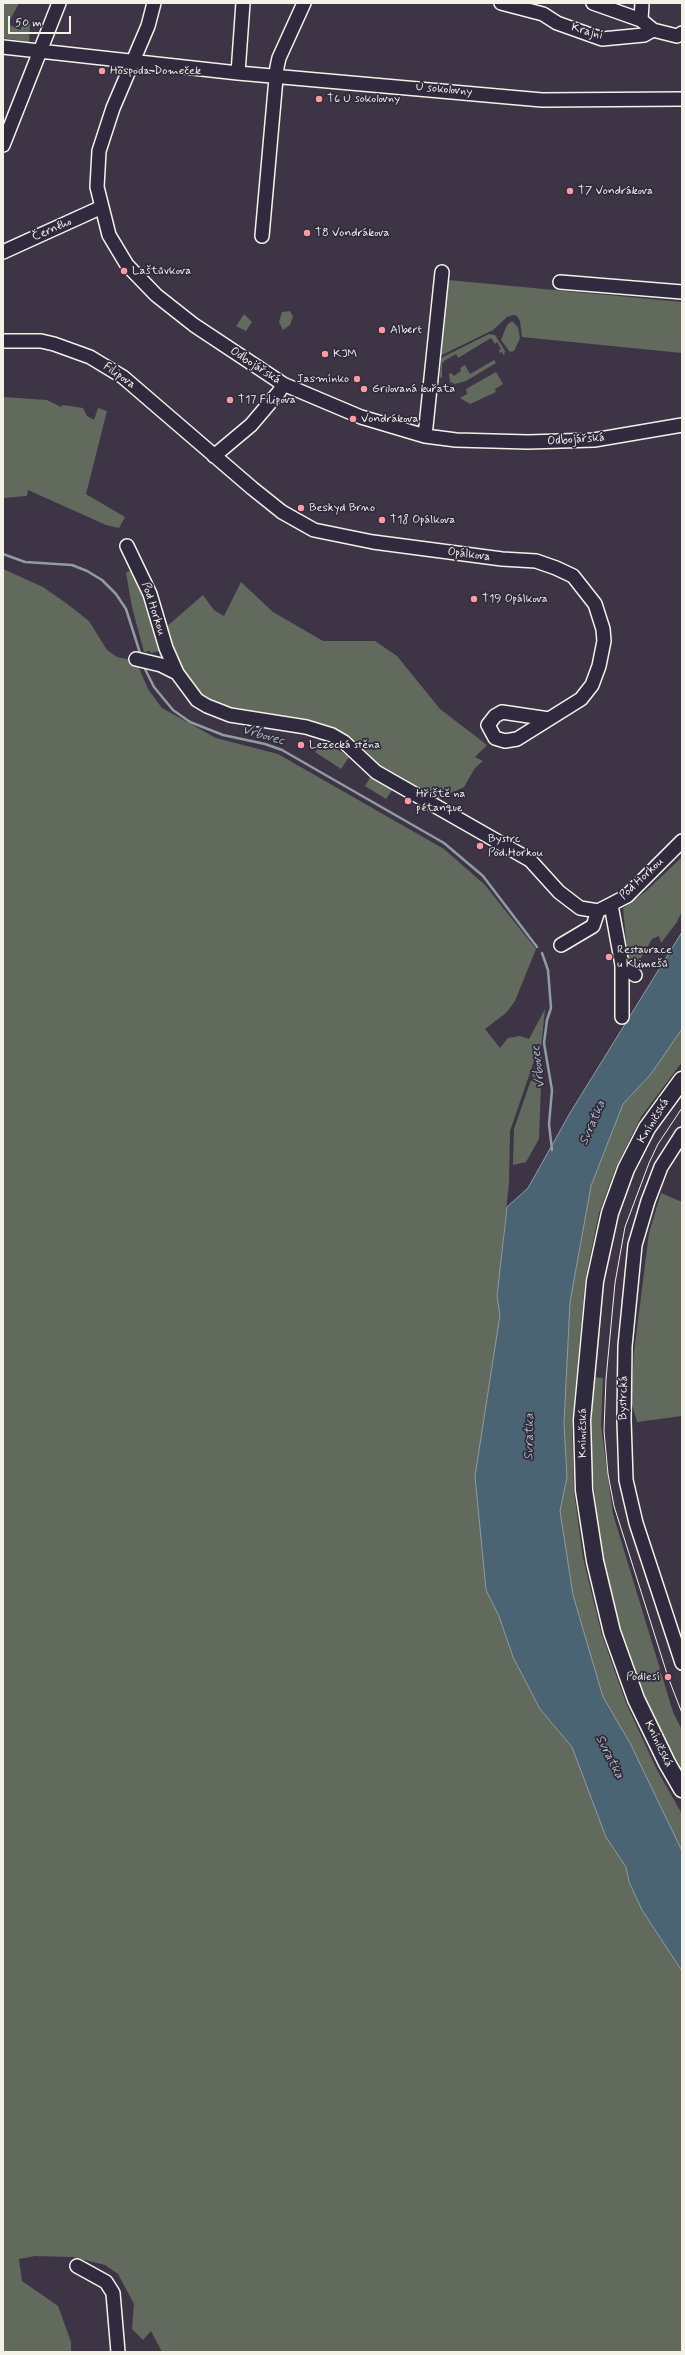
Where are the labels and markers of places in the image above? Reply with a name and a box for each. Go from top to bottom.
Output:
place label: Hospoda Domeček [110,64,201,78]
marker: Hospoda Domeček [97,66,107,76]
place label: T6 U sokolovny [327,92,400,106]
marker: T6 U sokolovny [314,94,324,104]
place label: T7 Vondrákova [578,184,653,198]
marker: T7 Vondrákova [565,186,575,196]
place label: T8 Vondrákova [315,226,390,240]
marker: T8 Vondrákova [302,228,312,238]
place label: Laštůvkova [132,264,191,278]
marker: Laštůvkova [119,266,129,276]
place label: Albert [390,323,422,337]
marker: Albert [377,325,387,335]
place label: KJM [333,347,357,361]
marker: KJM [320,349,330,359]
place label: Jasmínko [297,372,349,386]
marker: Jasmínko [352,374,362,384]
place label: Grilovaná kuřata [372,382,455,396]
marker: Grilovaná kuřata [359,384,369,394]
place label: T17 Filipova [238,393,296,407]
marker: T17 Filipova [225,395,235,405]
place label: Vondrákova [361,412,419,426]
marker: Vondrákova [348,414,358,424]
place label: Beskyd Brno [309,501,375,515]
marker: Beskyd Brno [296,503,306,513]
place label: T18 Opálkova [390,513,455,527]
marker: T18 Opálkova [377,515,387,525]
place label: T19 Opálkova [482,592,548,606]
marker: T19 Opálkova [469,594,479,604]
place label: Lezecká stěna [309,738,380,752]
marker: Lezecká stěna [296,740,306,750]
place label: Hřiště na pétanque [416,787,466,815]
marker: Hřiště na pétanque [403,796,413,806]
place label: Bystrc Pod Horkou [488,832,543,860]
marker: Bystrc Pod Horkou [475,841,485,851]
place label: Restaurace u Klimešů [617,943,672,971]
marker: Restaurace u Klimešů [604,952,614,962]
place label: Podlesí [626,1670,660,1684]
marker: Podlesí [663,1672,673,1682]

